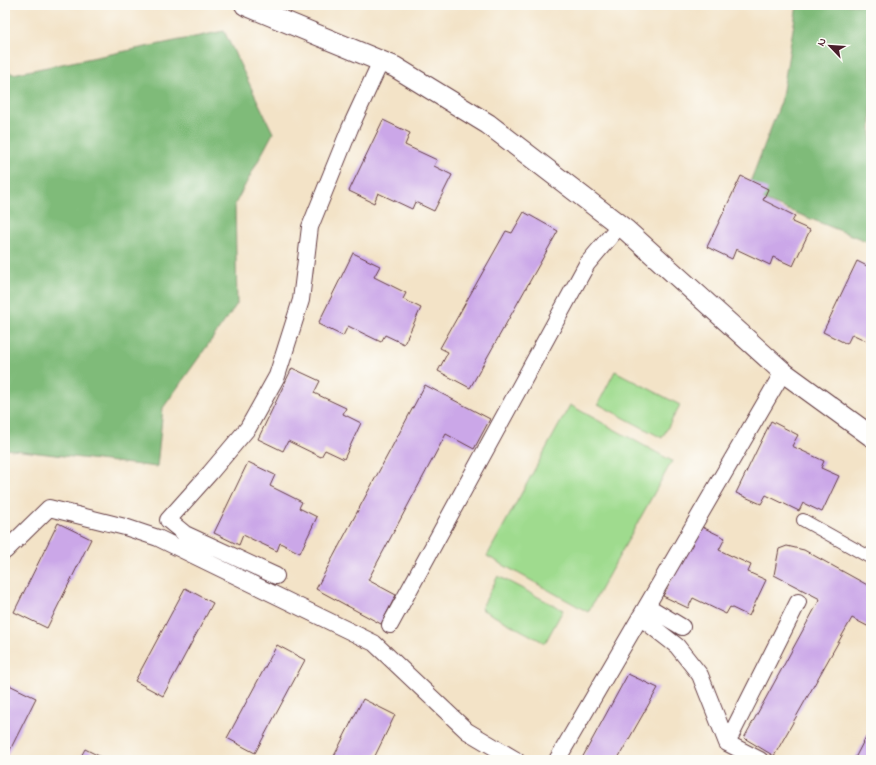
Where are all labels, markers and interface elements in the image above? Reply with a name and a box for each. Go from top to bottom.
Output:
north arrow [810,26,850,66]
text: N [813,35,831,49]

